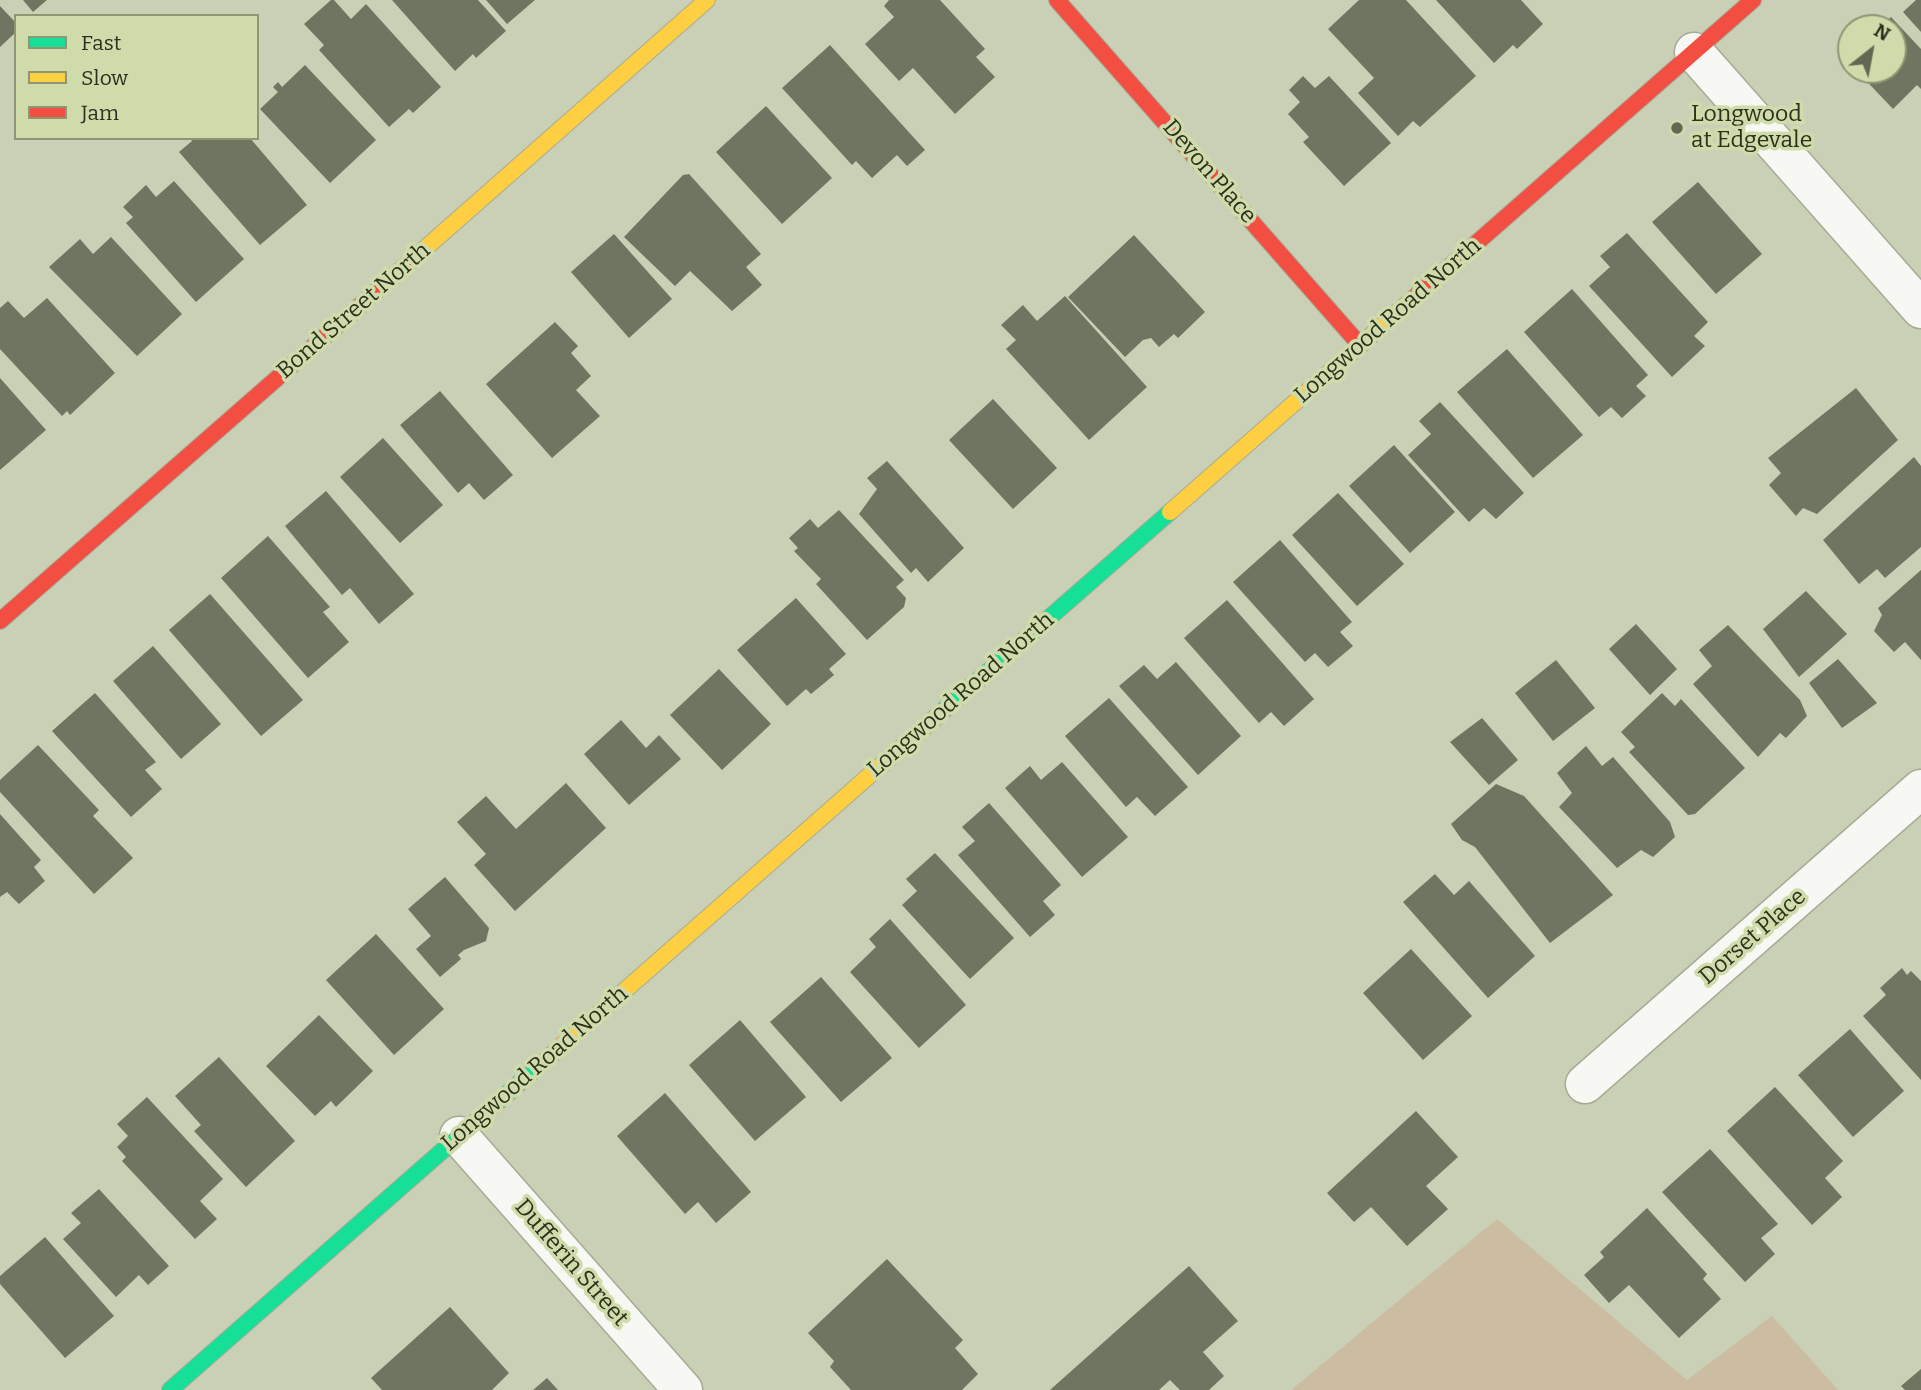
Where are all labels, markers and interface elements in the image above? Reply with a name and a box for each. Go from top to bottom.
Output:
legend [14,14,259,140]
north arrow [1837,14,1907,84]
text: N [1870,19,1894,46]
text: Fast [81,30,121,56]
text: Slow [81,65,128,91]
text: Jam [81,100,119,126]
place label: Longwood at Edgevale [1691,101,1812,155]
street label: Devon Place [1156,114,1262,230]
marker: Longwood at Edgevale [1669,120,1685,136]
street label: Longwood Road North [1289,233,1487,409]
street label: Bond Street North [272,237,436,385]
street label: Longwood Road North [862,607,1060,783]
street label: Dorset Place [1694,883,1812,991]
street label: Longwood Road North [436,981,634,1157]
street label: Dufferin Street [508,1194,634,1332]

